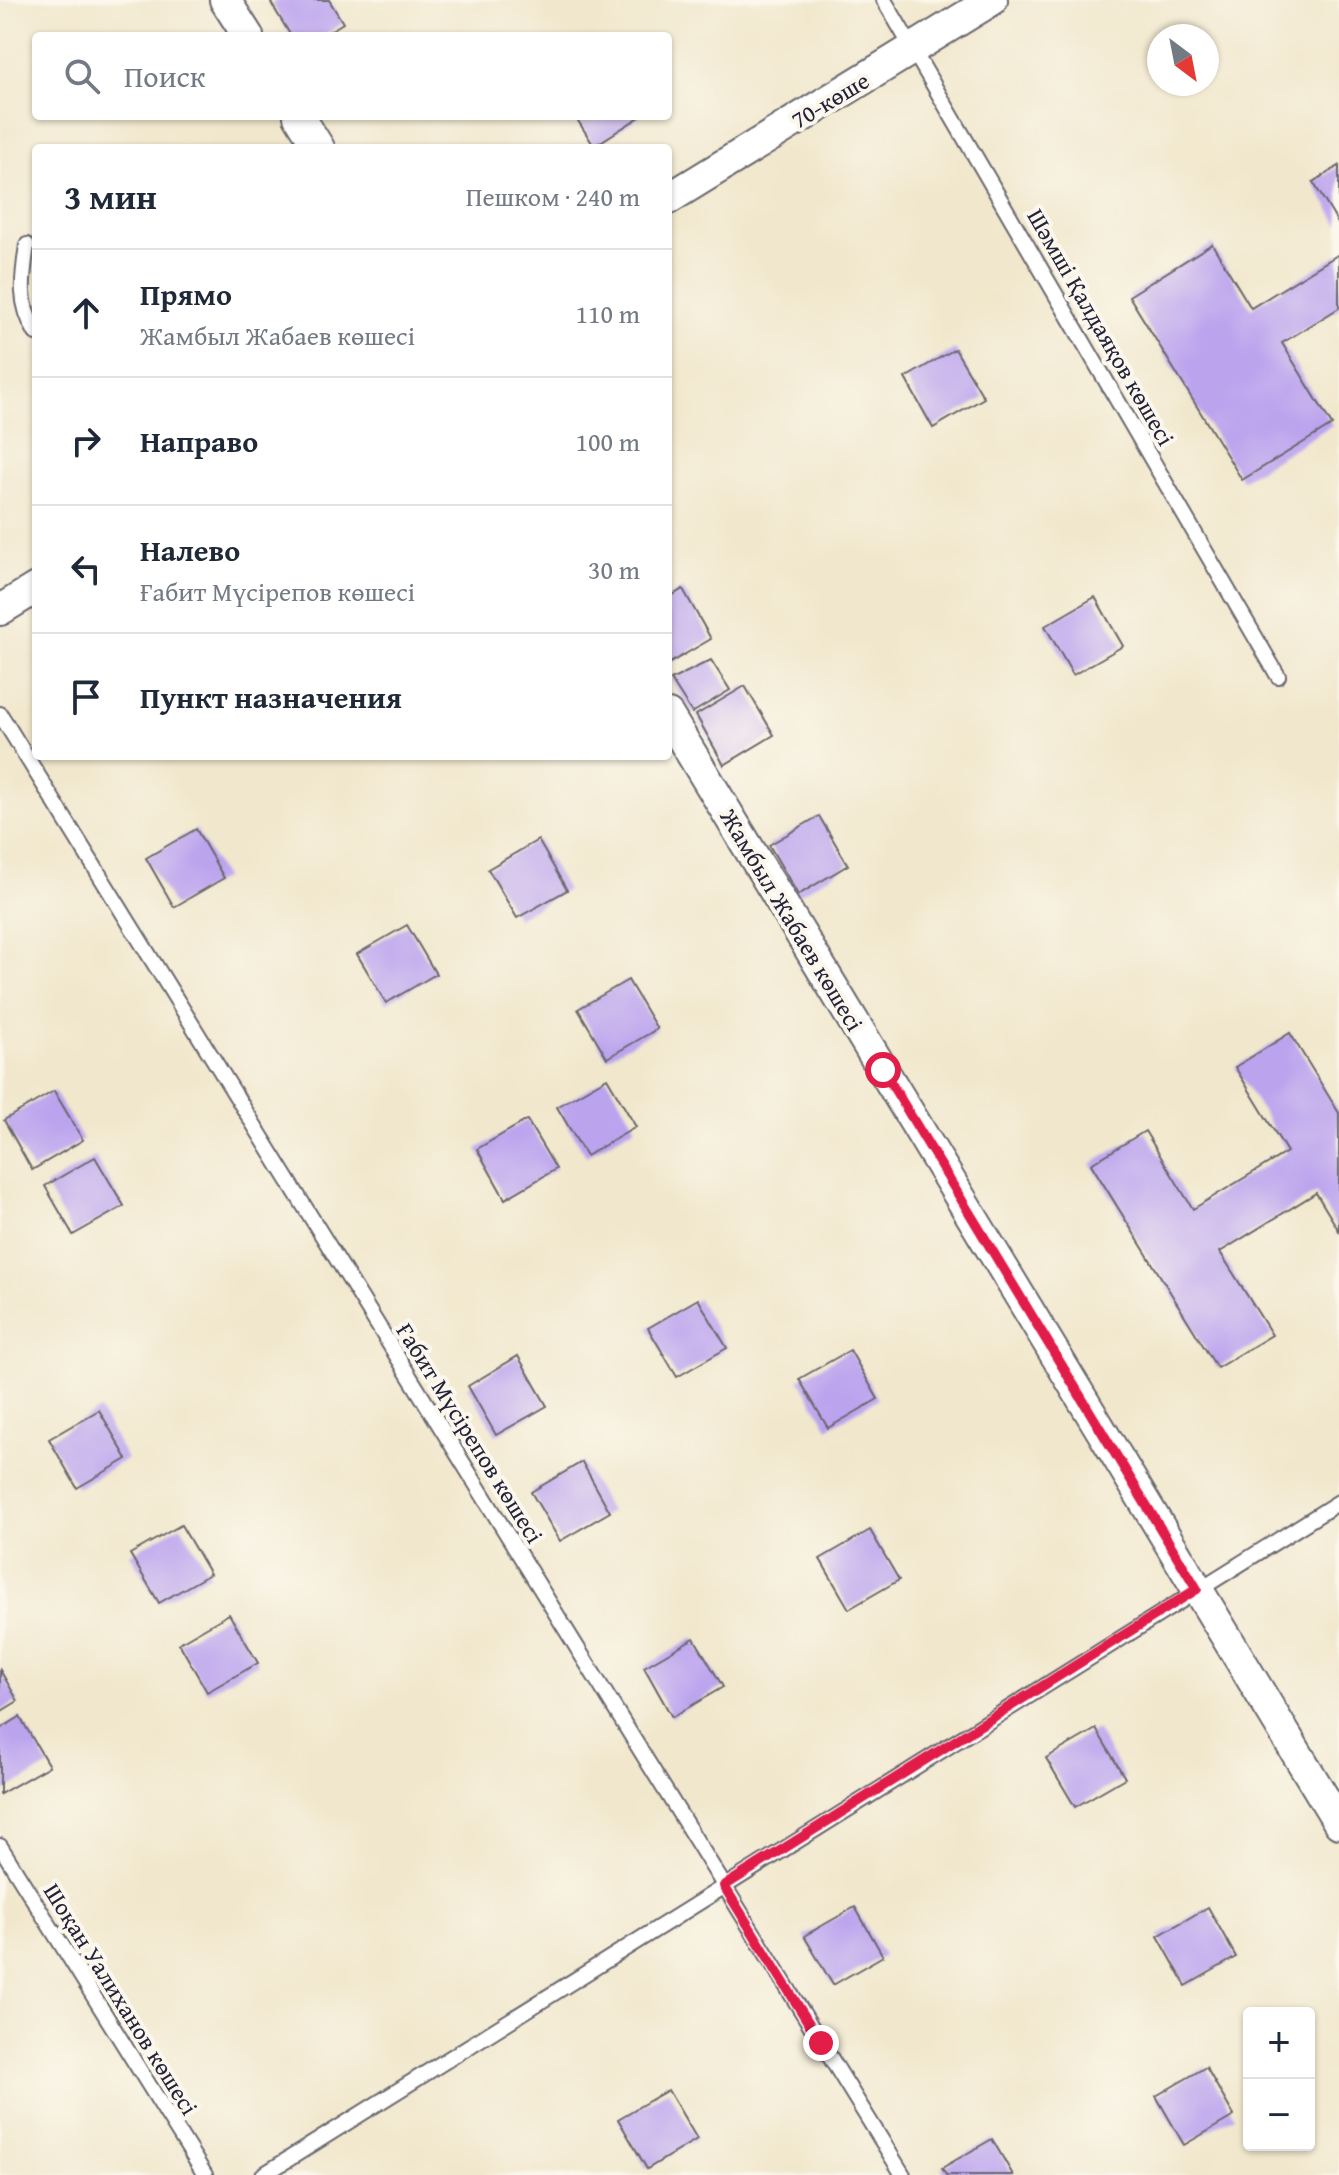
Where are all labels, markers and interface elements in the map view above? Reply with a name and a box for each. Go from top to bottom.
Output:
north arrow [1147,24,1219,96]
search box [32,32,672,120]
icon: search [60,54,104,98]
text: Поиск [124,54,206,98]
street label: 70-көше [784,63,876,137]
text: 3 мин [64,172,157,221]
text: Пешком · 240 m [466,177,640,216]
street label: Шәмші Қалдаяқов көшесі [1019,202,1183,452]
text: Прямо [140,272,232,316]
icon: ahead [64,291,108,335]
text: 110 m [575,294,640,333]
text: Жамбыл Жабаев көшесі [140,316,415,355]
icon: right [64,419,108,463]
text: Направо [140,419,258,463]
text: 100 m [575,422,640,461]
text: Налево [140,528,240,572]
icon: left [64,547,108,591]
text: 30 m [588,550,640,589]
text: Ғабит Мүсірепов көшесі [140,572,415,611]
icon: arrive [64,675,108,719]
text: Пункт назначения [140,675,402,719]
street label: Жамбыл Жабаев көшесі [711,801,872,1038]
route start [865,1052,901,1088]
street label: Ғабит Мүсірепов көшесі [388,1316,552,1550]
street label: Шоқан Уалиханов көшесі [35,1876,207,2122]
map controls [1243,2007,1315,2151]
button: + [1243,2007,1315,2079]
route end [803,2025,839,2061]
button: − [1243,2079,1315,2151]

